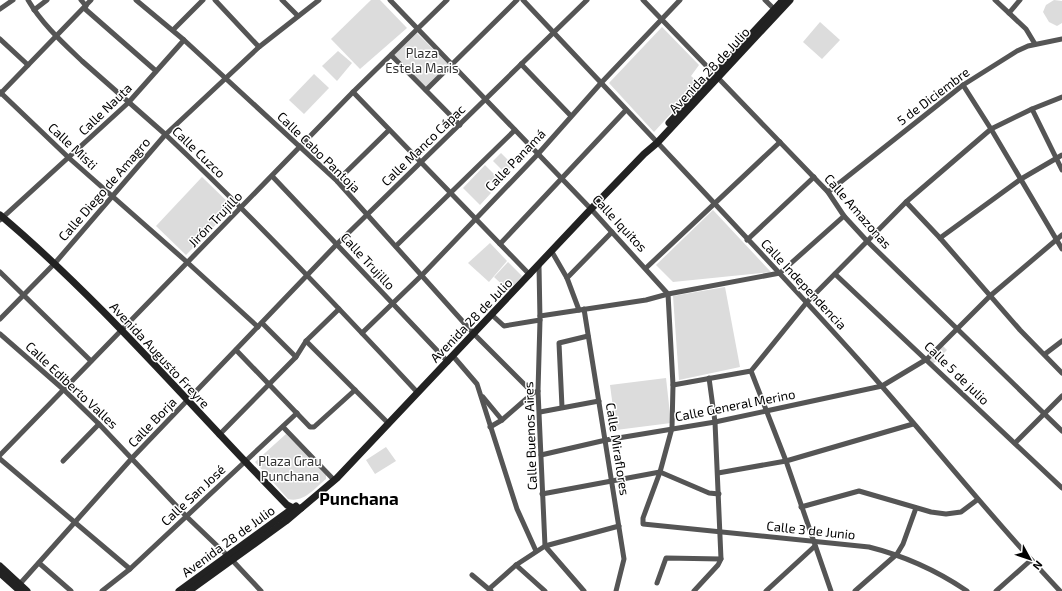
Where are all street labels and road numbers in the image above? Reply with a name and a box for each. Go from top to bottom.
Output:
street label: Avenida 28 de Julio [665,24,753,116]
street label: 5 de Diciembre [894,64,972,128]
street label: Calle Nauta [75,80,135,138]
street label: Calle Manco Cápac [378,101,468,189]
street label: Calle Cabo Pantoja [274,108,364,196]
street label: Calle Misti [45,119,101,173]
street label: Calle Cuzco [169,123,229,181]
street label: Calle Panamá [481,126,549,194]
street label: Calle Diego de Amagro [55,134,153,244]
street label: Calle Amazonas [821,170,895,252]
street label: Jirón Trujillo [185,188,245,250]
street label: Calle Iquitos [589,191,651,255]
street label: Calle Trujillo [337,229,399,293]
street label: Calle Independencia [758,235,850,333]
street label: Avenida 28 de Julio [427,274,515,366]
street label: Avenida Augusto Freyre [107,299,213,411]
street label: Calle Ediberto Valles [22,338,122,432]
street label: Calle 5 de julio [921,338,993,408]
street label: Calle Buenos Aires [520,381,540,491]
street label: Calle General Merino [673,385,797,425]
street label: Calle Borja [124,394,180,450]
street label: Calle Miraflores [603,401,633,497]
street label: Calle San José [157,461,229,529]
street label: Avenida 28 de Julio [178,502,278,580]
street label: Calle 3 de Junio [766,517,856,543]

